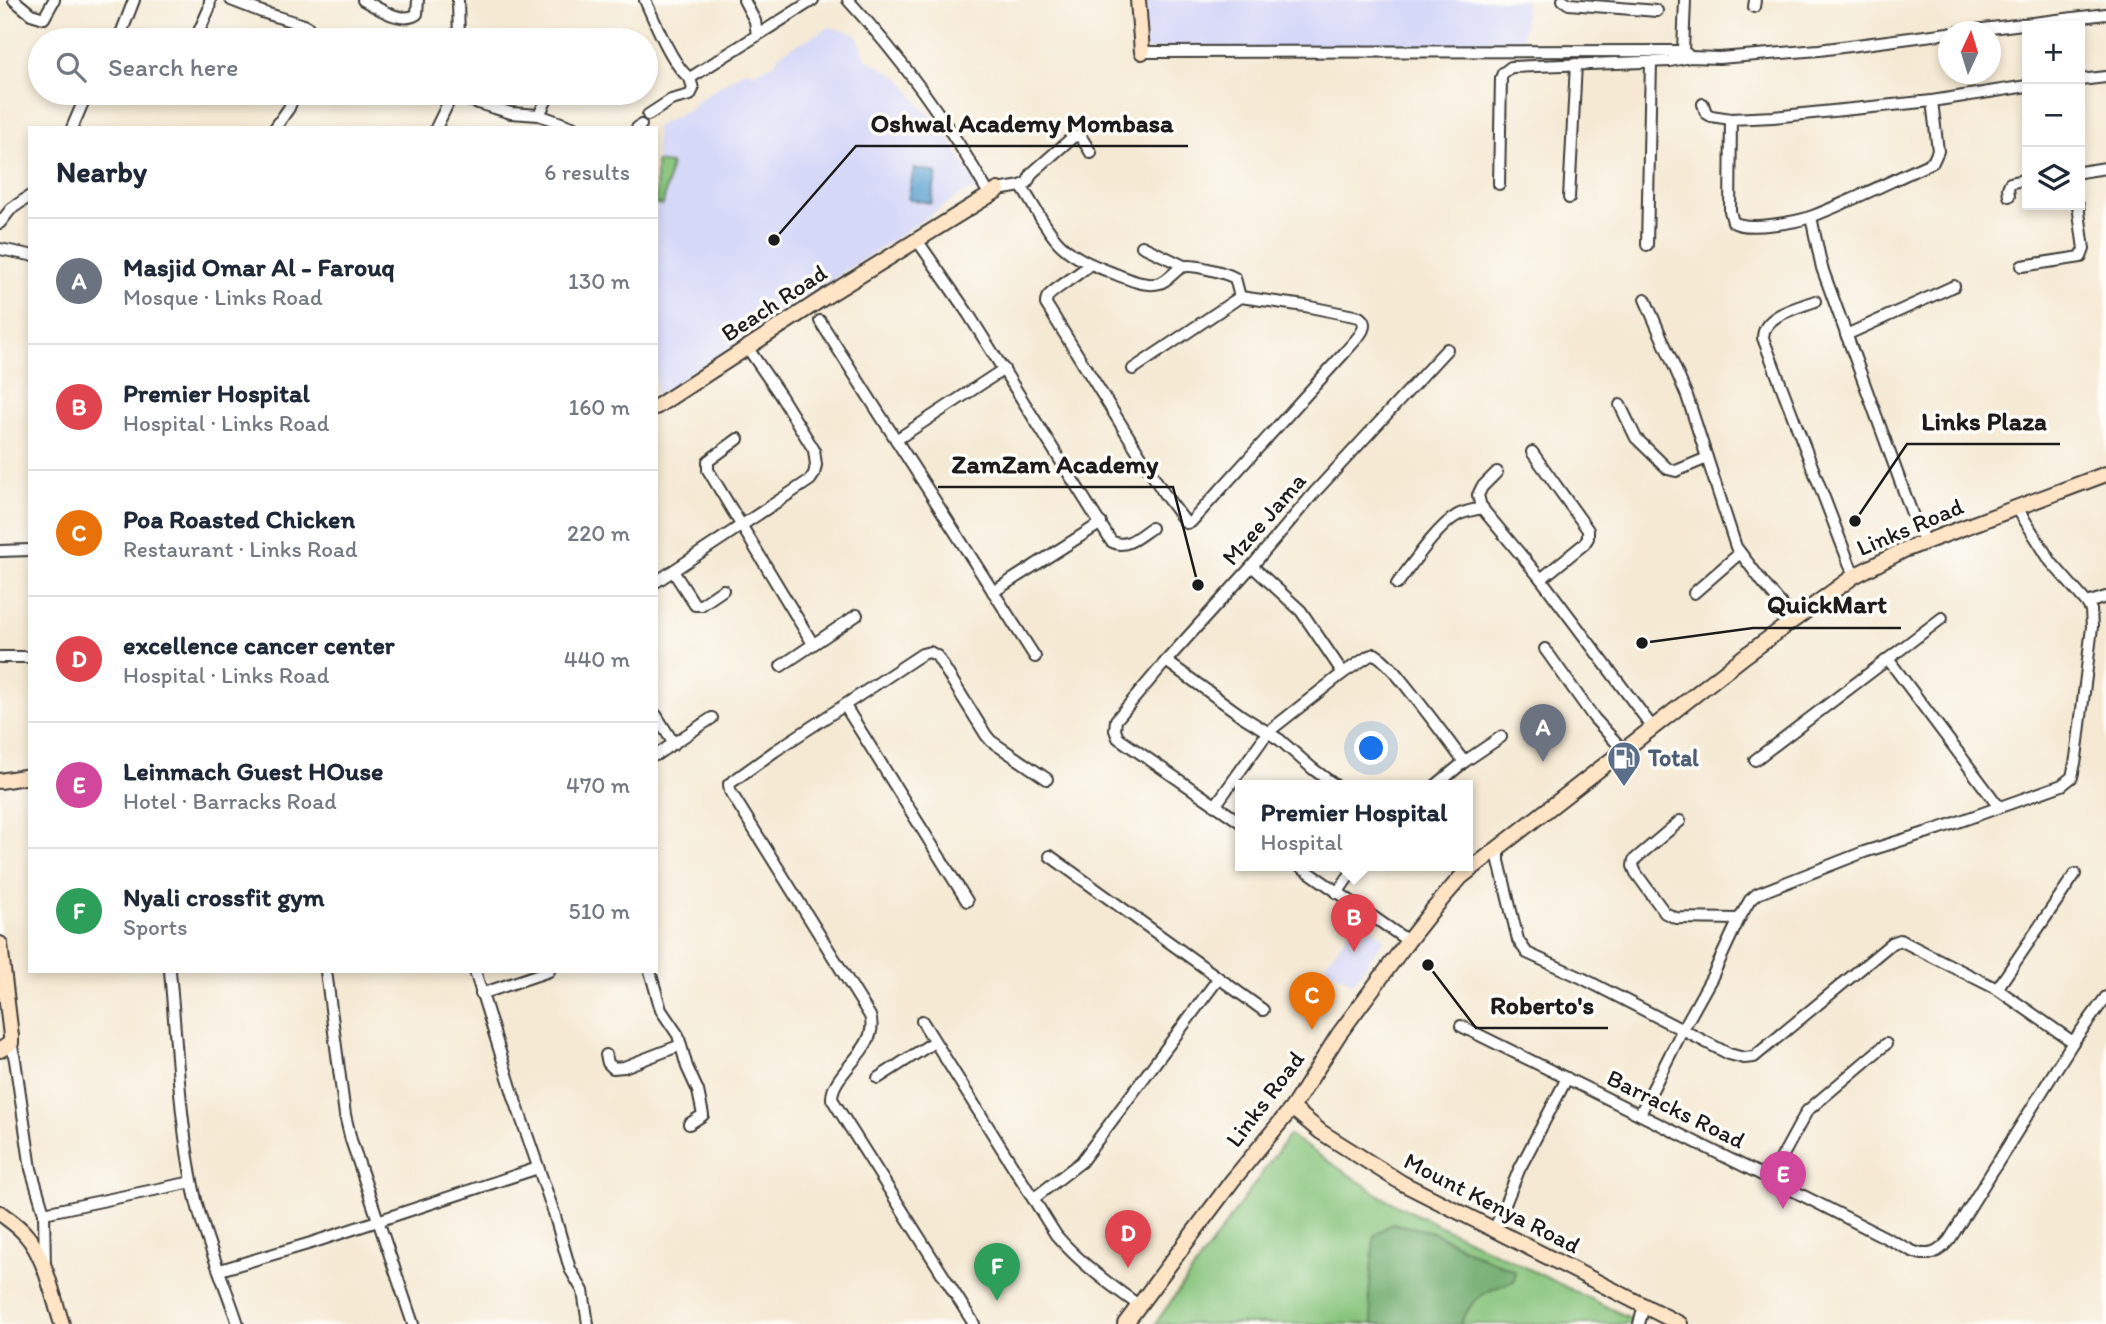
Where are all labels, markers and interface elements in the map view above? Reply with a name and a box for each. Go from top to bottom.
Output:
north arrow [1938,21,2001,84]
map controls [2022,21,2085,210]
button: + [2022,21,2085,84]
search box [28,28,658,105]
icon: search [52,48,90,86]
text: Search here [108,51,238,83]
button: − [2022,84,2085,147]
callout: Oshwal Academy Mombasa [856,99,1188,146]
text: Oshwal Academy Mombasa [870,107,1174,139]
button: layers [2022,147,2085,210]
text: Nearby [56,153,147,190]
text: 6 results [544,158,630,186]
text: Masjid Omar Al - Farouq [123,251,395,283]
street label: Beach Road [715,258,832,348]
text: A [72,267,86,295]
text: 130 m [568,267,630,295]
text: Mosque · Links Road [123,283,323,311]
text: Premier Hospital [123,377,310,409]
text: B [72,393,86,421]
text: 160 m [568,393,630,421]
callout: Links Plaza [1907,397,2060,444]
text: Links Plaza [1921,405,2047,437]
text: Hospital · Links Road [123,409,329,437]
callout: ZamZam Academy [938,440,1173,487]
text: ZamZam Academy [952,448,1159,480]
street label: Mzee Jama [1215,466,1312,571]
street label: Links Road [1852,491,1968,562]
text: Poa Roasted Chicken [123,503,355,535]
text: C [72,519,86,547]
text: 220 m [567,519,630,547]
text: Restaurant · Links Road [123,535,358,563]
callout: QuickMart [1753,581,1901,628]
text: QuickMart [1767,588,1887,620]
text: excellence cancer center [123,629,395,661]
text: D [71,645,87,673]
text: 440 m [564,645,630,673]
text: Hospital · Links Road [123,661,329,689]
pin: A [1520,704,1566,762]
your location [1354,731,1388,765]
fuel station icon: Total [1605,739,1643,788]
place label: Total [1647,743,1699,772]
text: Leinmach Guest HOuse [123,755,383,787]
text: E [73,771,85,799]
text: 470 m [566,771,630,799]
popup [1235,780,1473,871]
text: Hotel · Barracks Road [123,787,337,815]
text: Premier Hospital [1261,796,1447,828]
text: Hospital [1261,828,1343,856]
text: Nyali crossfit gym [123,881,325,913]
pin: B [1331,894,1377,952]
text: F [73,897,85,925]
text: 510 m [569,897,630,925]
text: Sports [123,913,187,941]
pin: C [1289,972,1335,1030]
callout: Roberto's [1476,981,1608,1028]
text: Roberto's [1490,989,1594,1021]
street label: Links Road [1219,1045,1310,1153]
street label: Barracks Road [1602,1063,1750,1155]
street label: Mount Kenya Road [1399,1146,1585,1260]
pin: E [1760,1151,1806,1209]
pin: D [1105,1210,1151,1268]
pin: F [974,1243,1020,1301]

